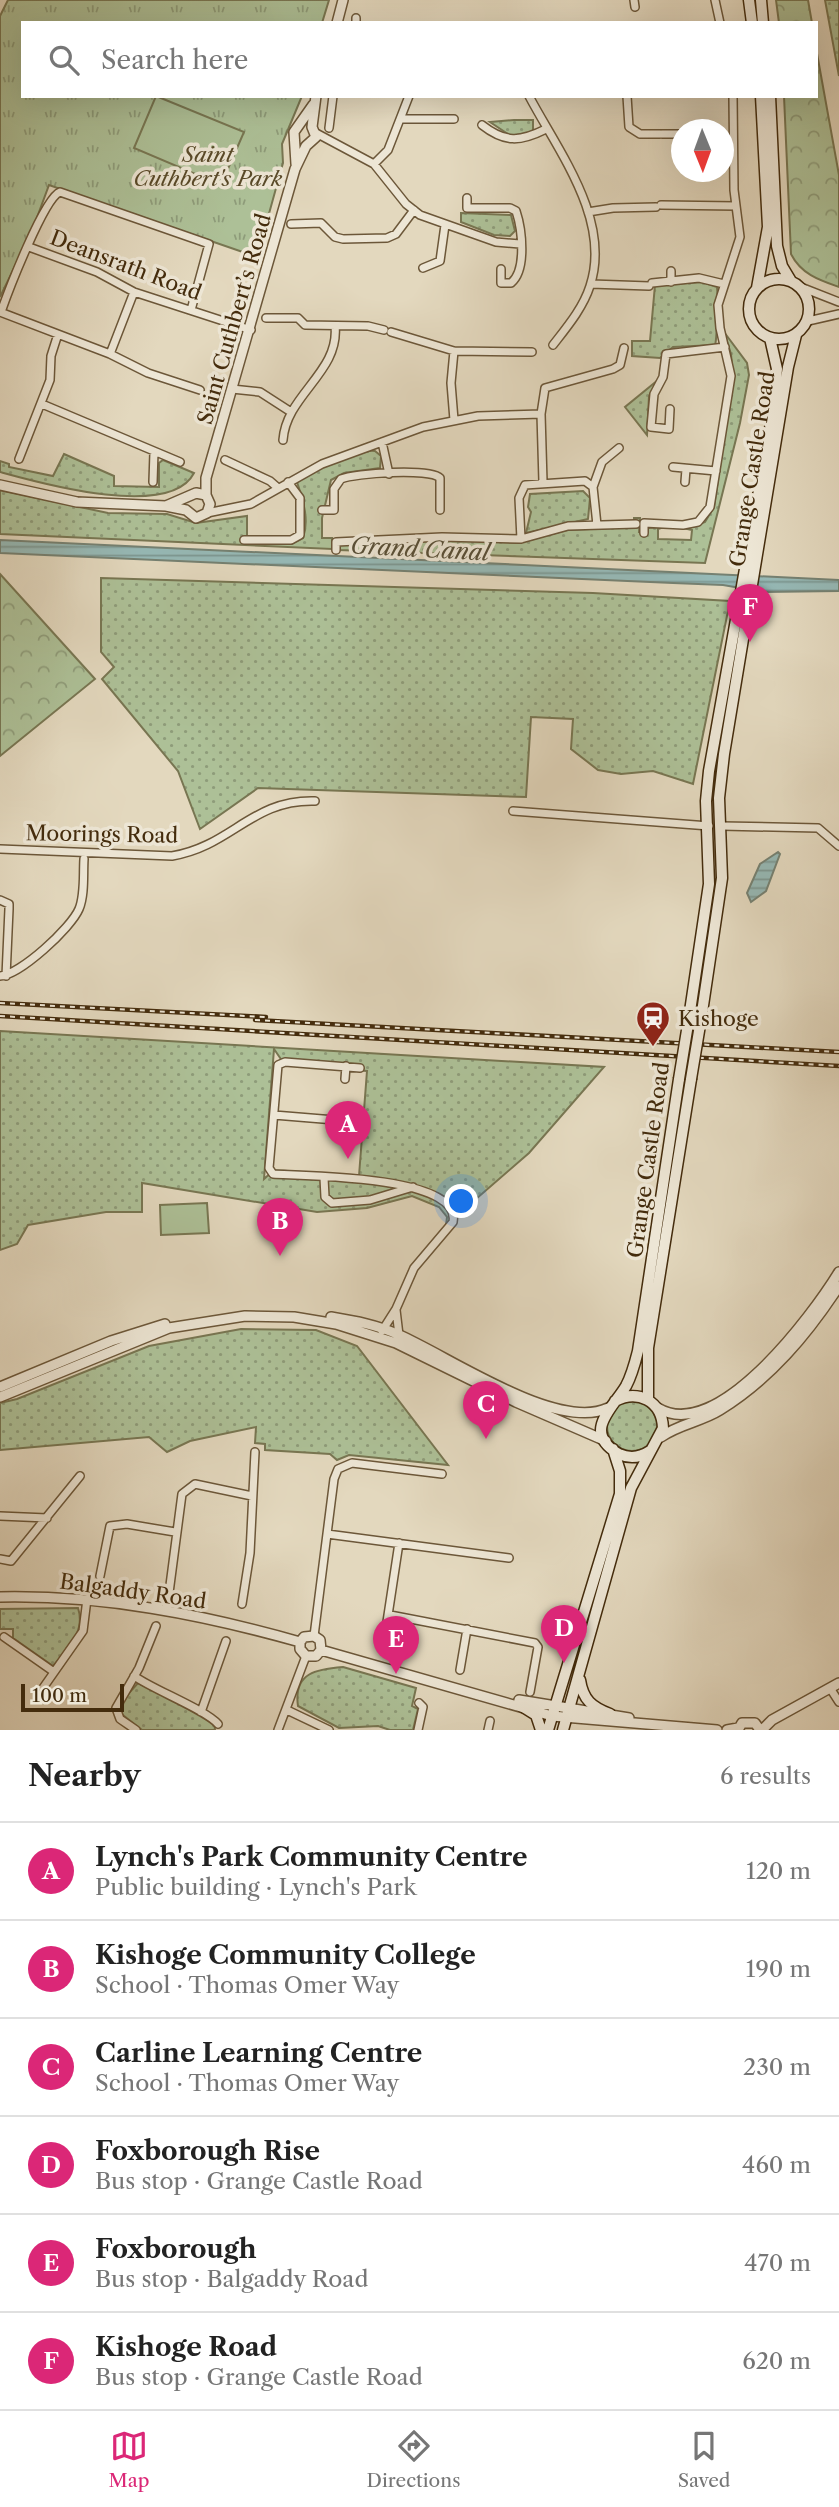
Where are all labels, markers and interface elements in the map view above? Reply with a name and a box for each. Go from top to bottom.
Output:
search box [21,21,818,98]
icon: search [45,41,83,79]
text: Search here [101,44,248,76]
north arrow [671,119,734,182]
park label: Saint Cuthbert's Park [134,142,282,191]
street label: Saint Cuthbert’s Road [192,211,276,427]
street label: Deansrath Road [47,225,205,305]
street label: Grange Castle Road [724,369,780,568]
water label: Grand Canal [350,531,493,567]
pin: F [727,584,773,642]
street label: Moorings Road [25,820,179,848]
station icon: Kishoge [634,999,672,1048]
place label: Kishoge [678,1006,759,1031]
street label: Grange Castle Road [622,1060,674,1260]
pin: A [325,1101,371,1159]
your location [444,1184,478,1218]
pin: B [257,1198,303,1256]
pin: C [463,1381,509,1439]
street label: Balgaddy Road [58,1568,208,1614]
pin: D [541,1605,587,1663]
pin: E [373,1616,419,1674]
scale bar [21,1681,124,1713]
text: 100 m [32,1684,87,1707]
text: Nearby [28,1757,141,1794]
text: 6 results [720,1762,811,1790]
text: Lynch's Park Community Centre [95,1841,527,1873]
text: A [42,1857,60,1885]
text: 120 m [746,1857,811,1885]
text: Public building · Lynch's Park [95,1873,417,1901]
text: Kishoge Community College [95,1939,476,1971]
text: B [42,1955,60,1983]
text: 190 m [746,1955,811,1983]
text: School · Thomas Omer Way [95,1971,399,1999]
text: Carline Learning Centre [95,2037,422,2069]
text: C [42,2053,60,2081]
text: 230 m [743,2053,811,2081]
text: School · Thomas Omer Way [95,2069,399,2097]
text: Foxborough Rise [95,2135,320,2167]
text: D [41,2151,61,2179]
text: 460 m [742,2151,811,2179]
text: Bus stop · Grange Castle Road [95,2167,423,2195]
text: Foxborough [95,2233,257,2265]
text: E [43,2249,59,2277]
text: 470 m [744,2249,811,2277]
text: Bus stop · Balgaddy Road [95,2265,369,2293]
text: Kishoge Road [95,2331,277,2363]
text: F [43,2347,59,2375]
text: 620 m [742,2347,811,2375]
text: Bus stop · Grange Castle Road [95,2363,423,2391]
tab: Map [109,2427,149,2492]
tab: Directions [367,2427,460,2492]
tab: Saved [678,2427,730,2492]

